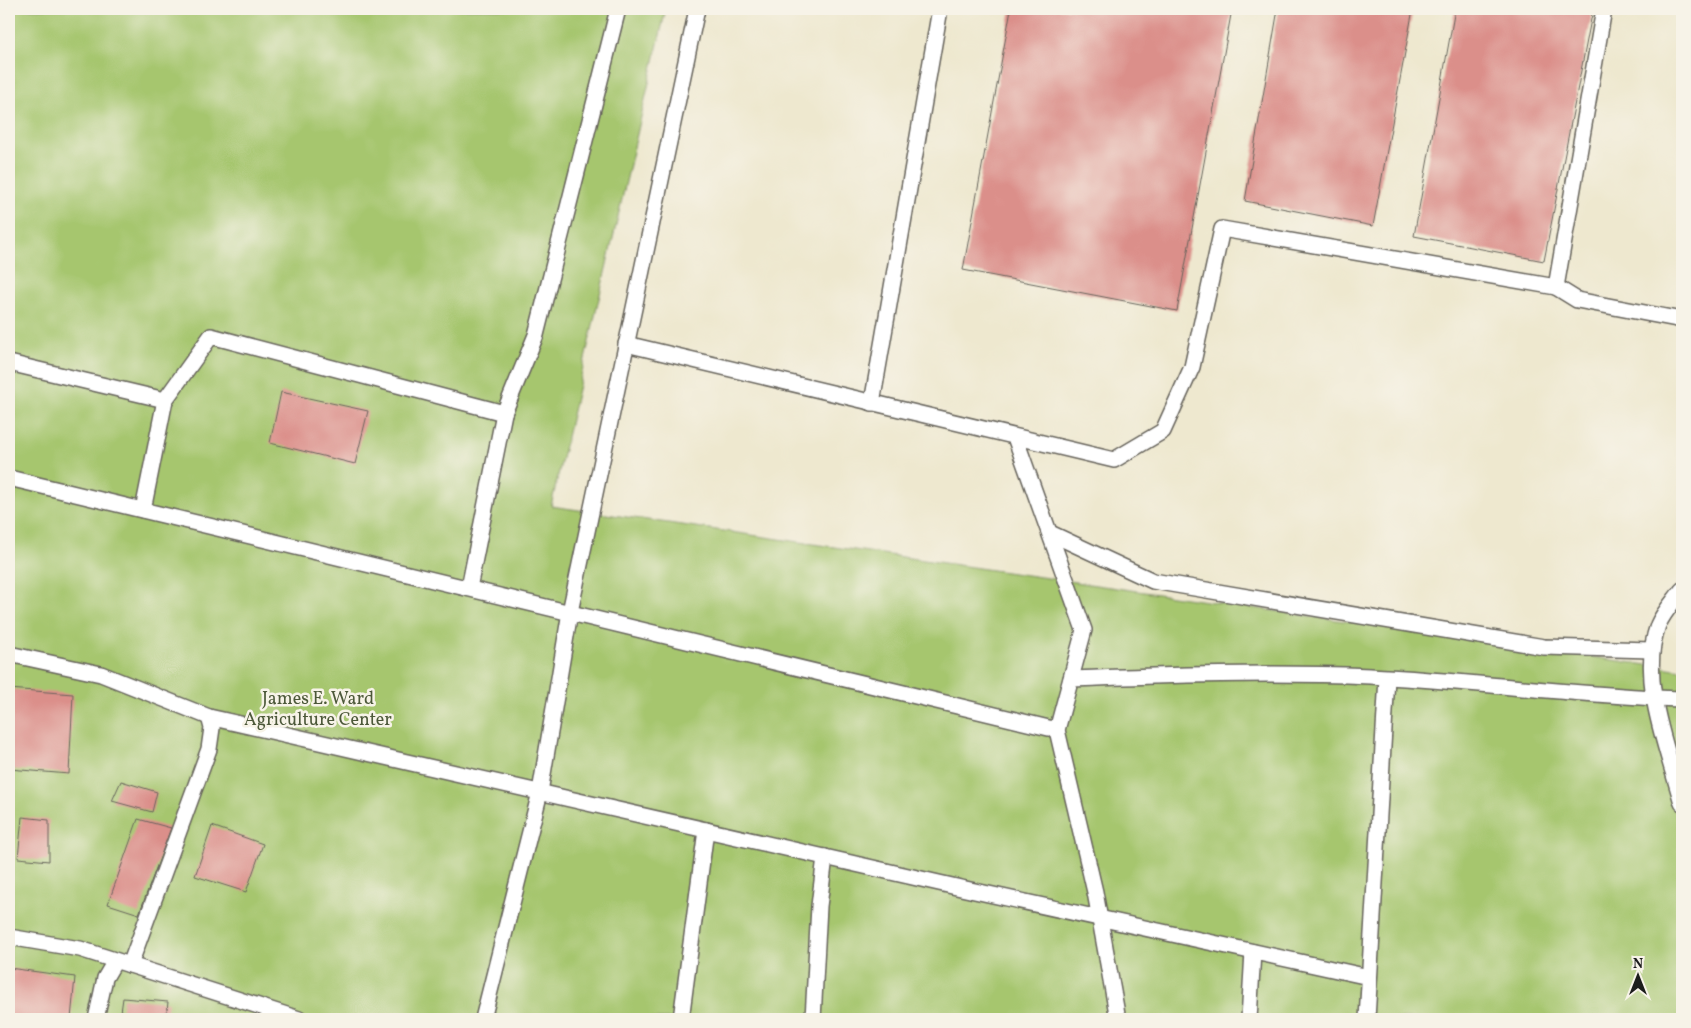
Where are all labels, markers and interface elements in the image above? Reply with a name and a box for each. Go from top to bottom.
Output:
park label: James E. Ward Agriculture Center [244,687,392,733]
north arrow [1614,950,1664,1000]
text: N [1633,955,1643,974]

